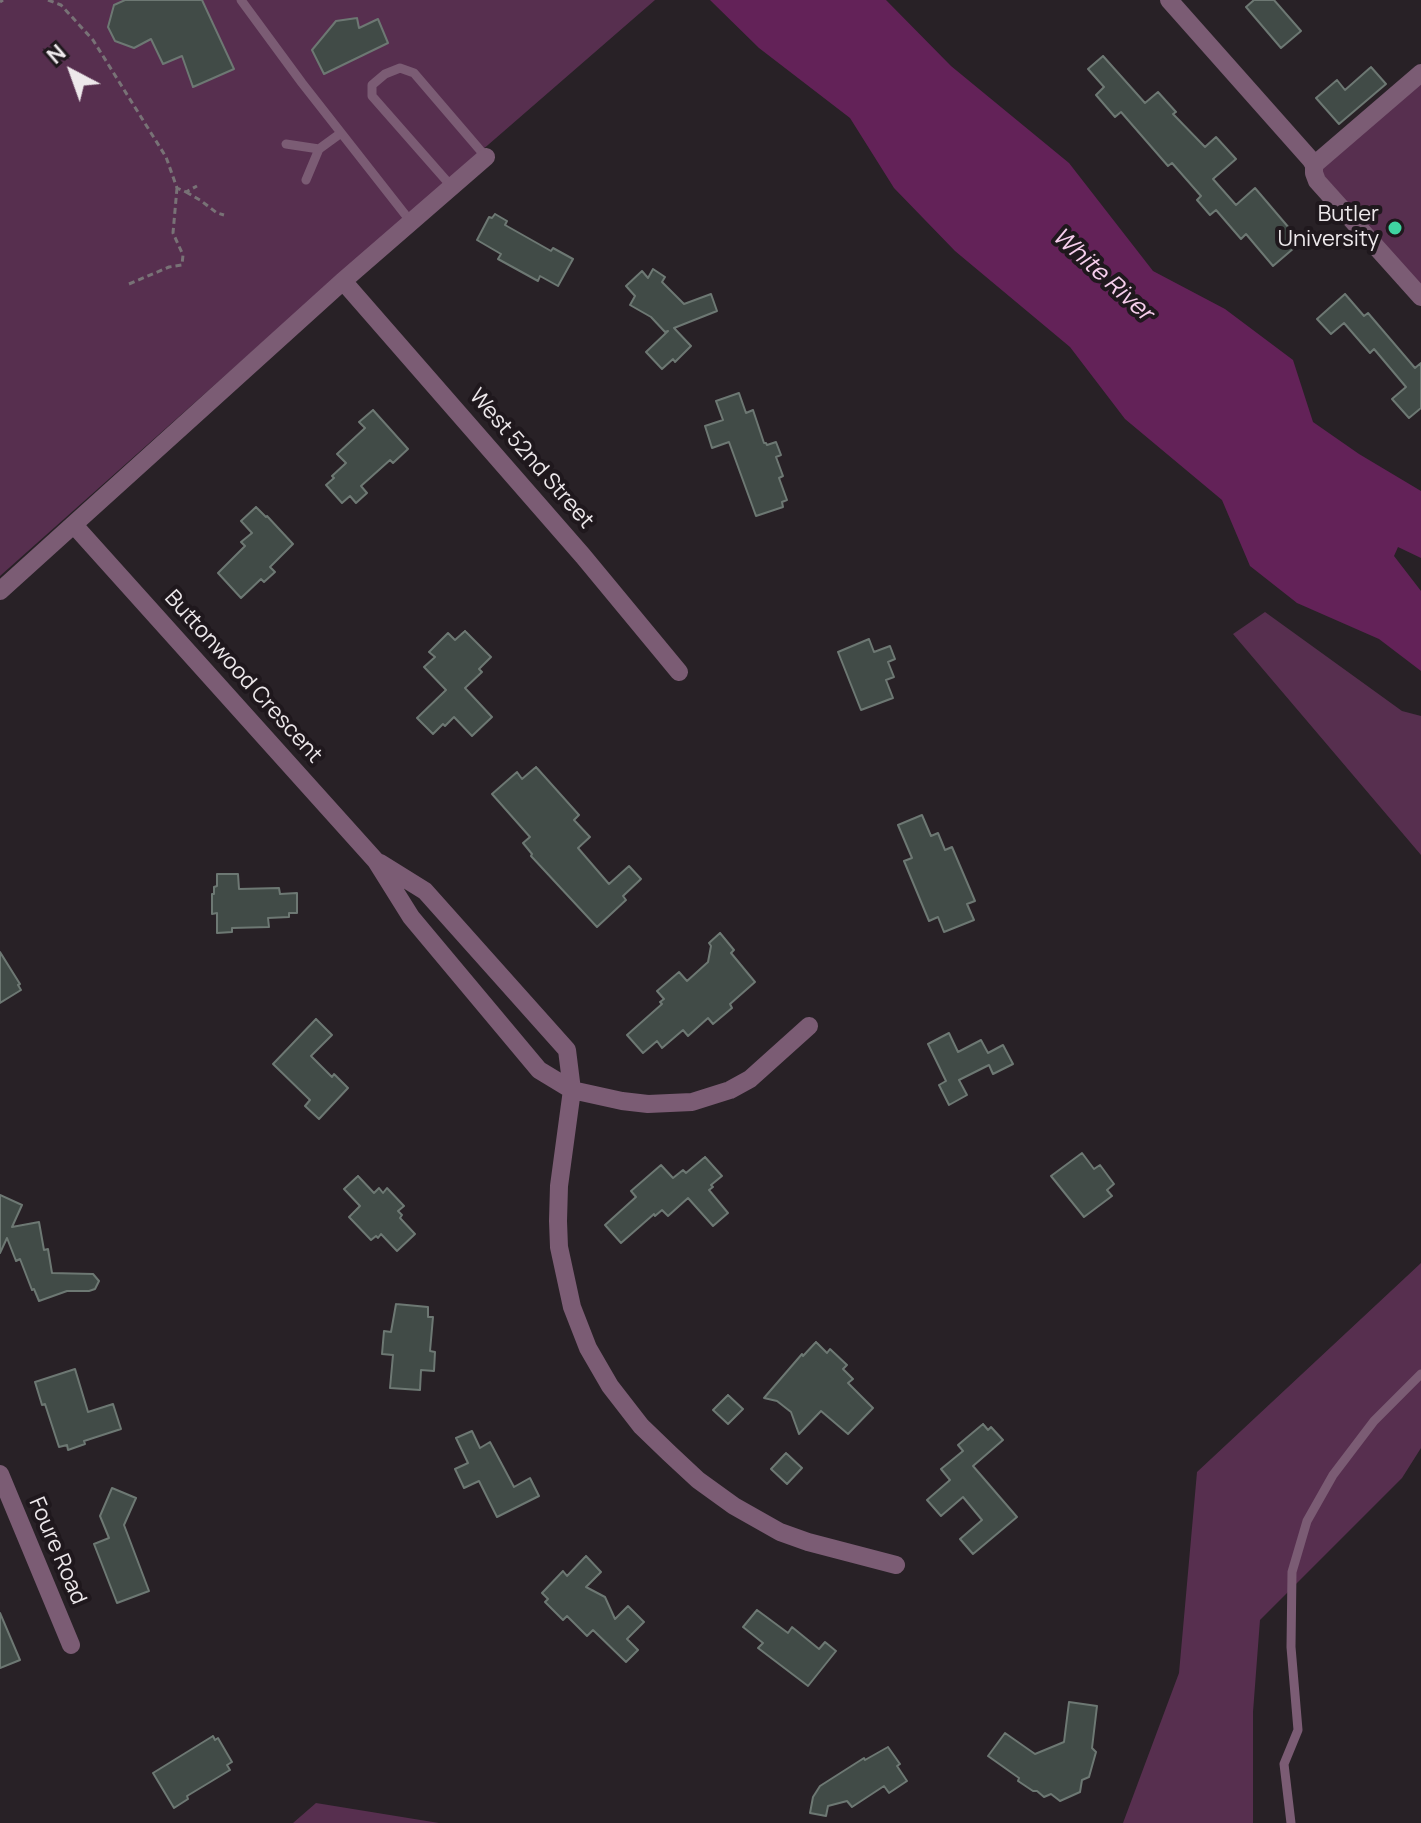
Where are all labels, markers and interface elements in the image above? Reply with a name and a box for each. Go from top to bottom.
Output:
north arrow [32,32,112,112]
text: N [40,37,72,70]
place label: Butler University [1277,202,1379,254]
marker: Butler University [1386,219,1404,237]
water label: White River [1046,222,1158,328]
street label: West 52nd Street [463,384,599,534]
street label: Buttonwood Crescent [159,585,327,769]
street label: Foure Road [23,1493,91,1609]

